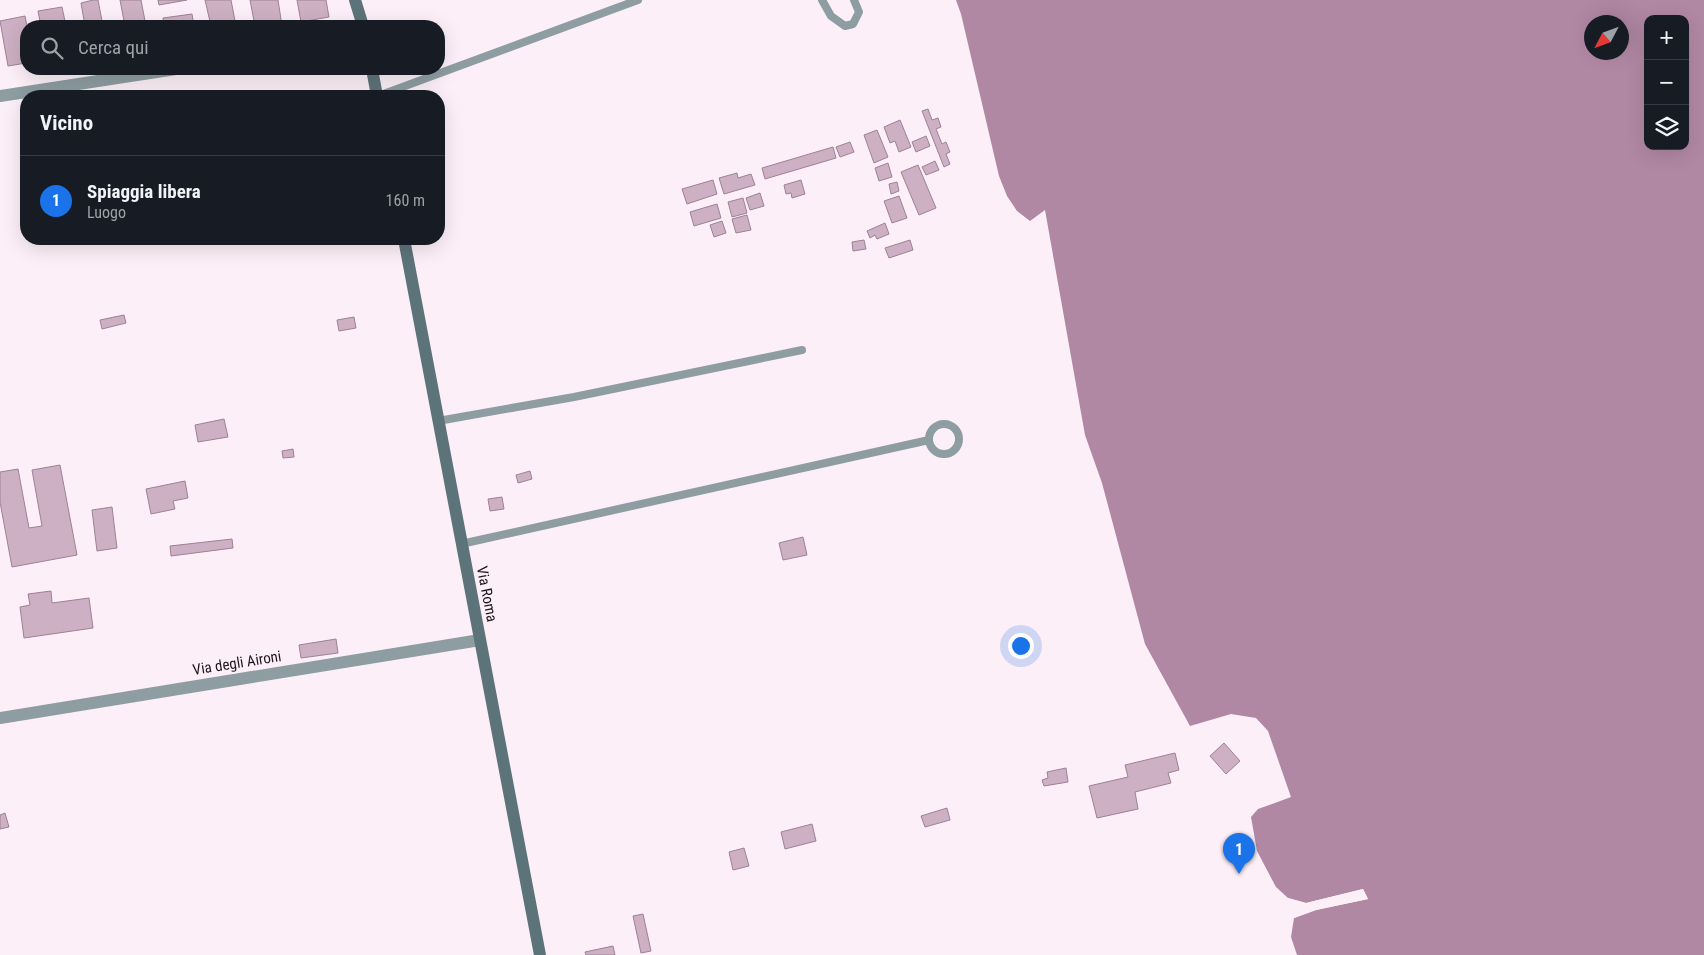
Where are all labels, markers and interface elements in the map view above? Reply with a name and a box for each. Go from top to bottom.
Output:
north arrow [1584,15,1629,60]
map controls [1644,15,1689,150]
button: + [1644,15,1689,60]
search box [20,20,445,75]
icon: search [38,34,66,62]
text: Cerca qui [78,36,149,59]
button: − [1644,60,1689,105]
button: layers [1644,105,1689,150]
text: Vicino [40,111,93,135]
text: Spiaggia libera [87,180,201,203]
text: 1 [52,191,60,210]
text: 160 m [386,191,425,210]
text: Luogo [87,203,126,222]
street label: Via Roma [473,565,501,623]
your location [1008,633,1034,659]
street label: Via degli Aironi [191,647,283,679]
pin: 1 [1223,833,1255,874]

